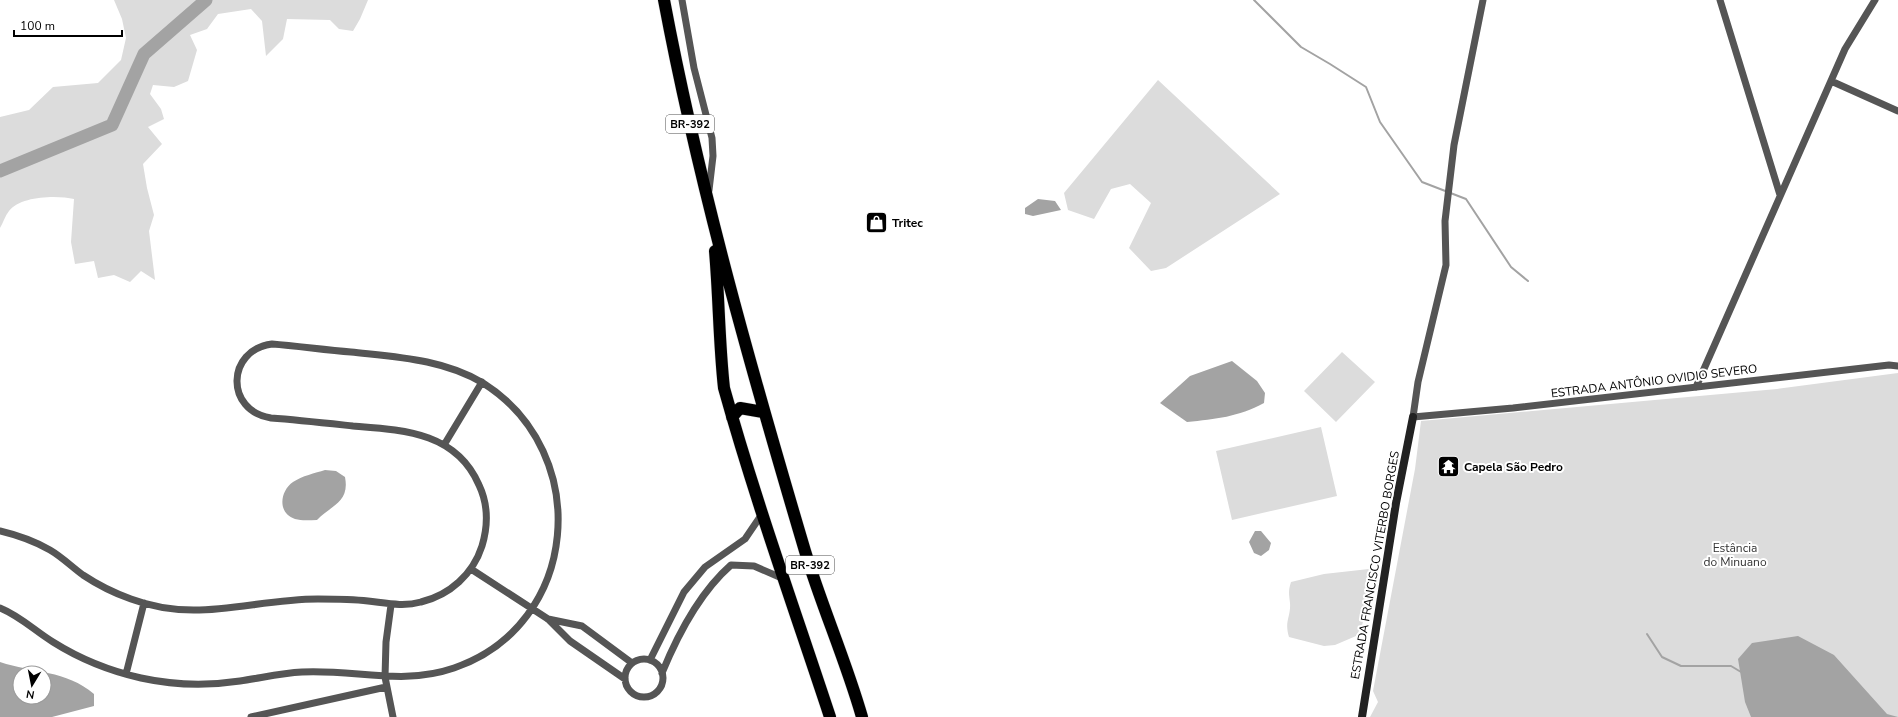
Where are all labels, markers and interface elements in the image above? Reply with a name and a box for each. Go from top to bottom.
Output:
scale bar [14,12,122,38]
text: 100 m [20,18,55,34]
road number: BR-392 [666,115,714,133]
shop icon: Tritec [864,210,890,236]
place label: Tritec [892,215,923,231]
street label: ESTRADA ANTÔNIO OVIDIO SEVERO [1550,360,1758,402]
street label: ESTRADA FRANCISCO VITERBO BORGES [1347,450,1403,680]
temple icon: Capela São Pedro [1435,454,1461,480]
place label: Capela São Pedro [1464,459,1563,475]
park label: Estância do Minuano [1703,540,1767,570]
road number: BR-392 [786,556,834,574]
north arrow [12,665,52,705]
text: N [25,686,36,702]

